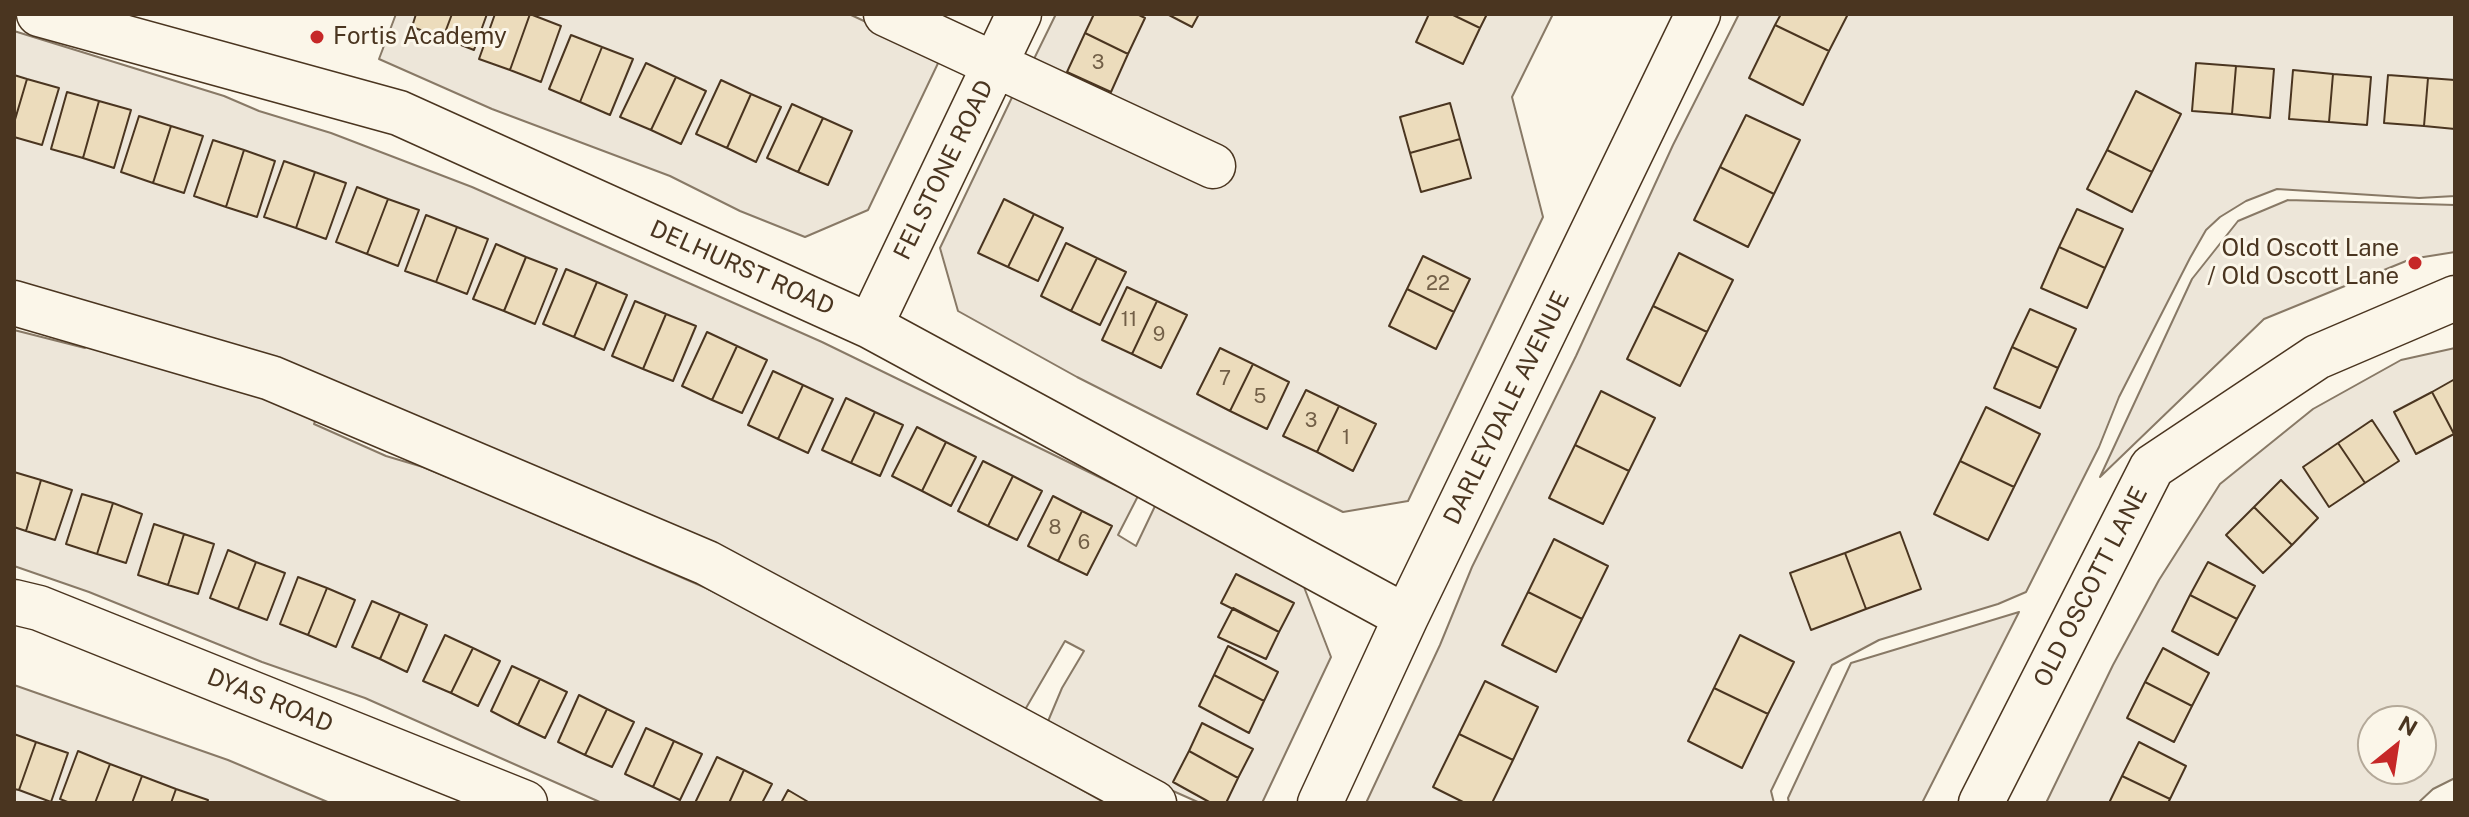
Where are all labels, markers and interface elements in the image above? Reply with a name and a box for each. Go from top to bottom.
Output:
place label: Fortis Academy [333,23,507,51]
marker: Fortis Academy [308,28,326,46]
house number: 3 [1092,51,1104,75]
street label: FELSTONE ROAD [888,76,1000,264]
street label: DELHURST ROAD [645,214,839,322]
place label: Old Oscott Lane / Old Oscott Lane [2207,235,2399,291]
marker: Old Oscott Lane / Old Oscott Lane [2406,254,2424,272]
house number: 22 [1426,272,1450,296]
street label: DARLEYDALE AVENUE [1438,287,1576,529]
house number: 11 [1121,308,1137,332]
house number: 9 [1153,323,1165,347]
house number: 7 [1219,367,1231,391]
house number: 5 [1254,385,1266,409]
house number: 3 [1305,409,1317,433]
house number: 1 [1342,426,1350,450]
street label: OLD OSCOTT LANE [2028,482,2154,692]
house number: 8 [1049,516,1061,540]
house number: 6 [1078,531,1090,555]
street label: DYAS ROAD [203,663,337,739]
north arrow [2357,705,2437,785]
text: N [2394,710,2422,742]

